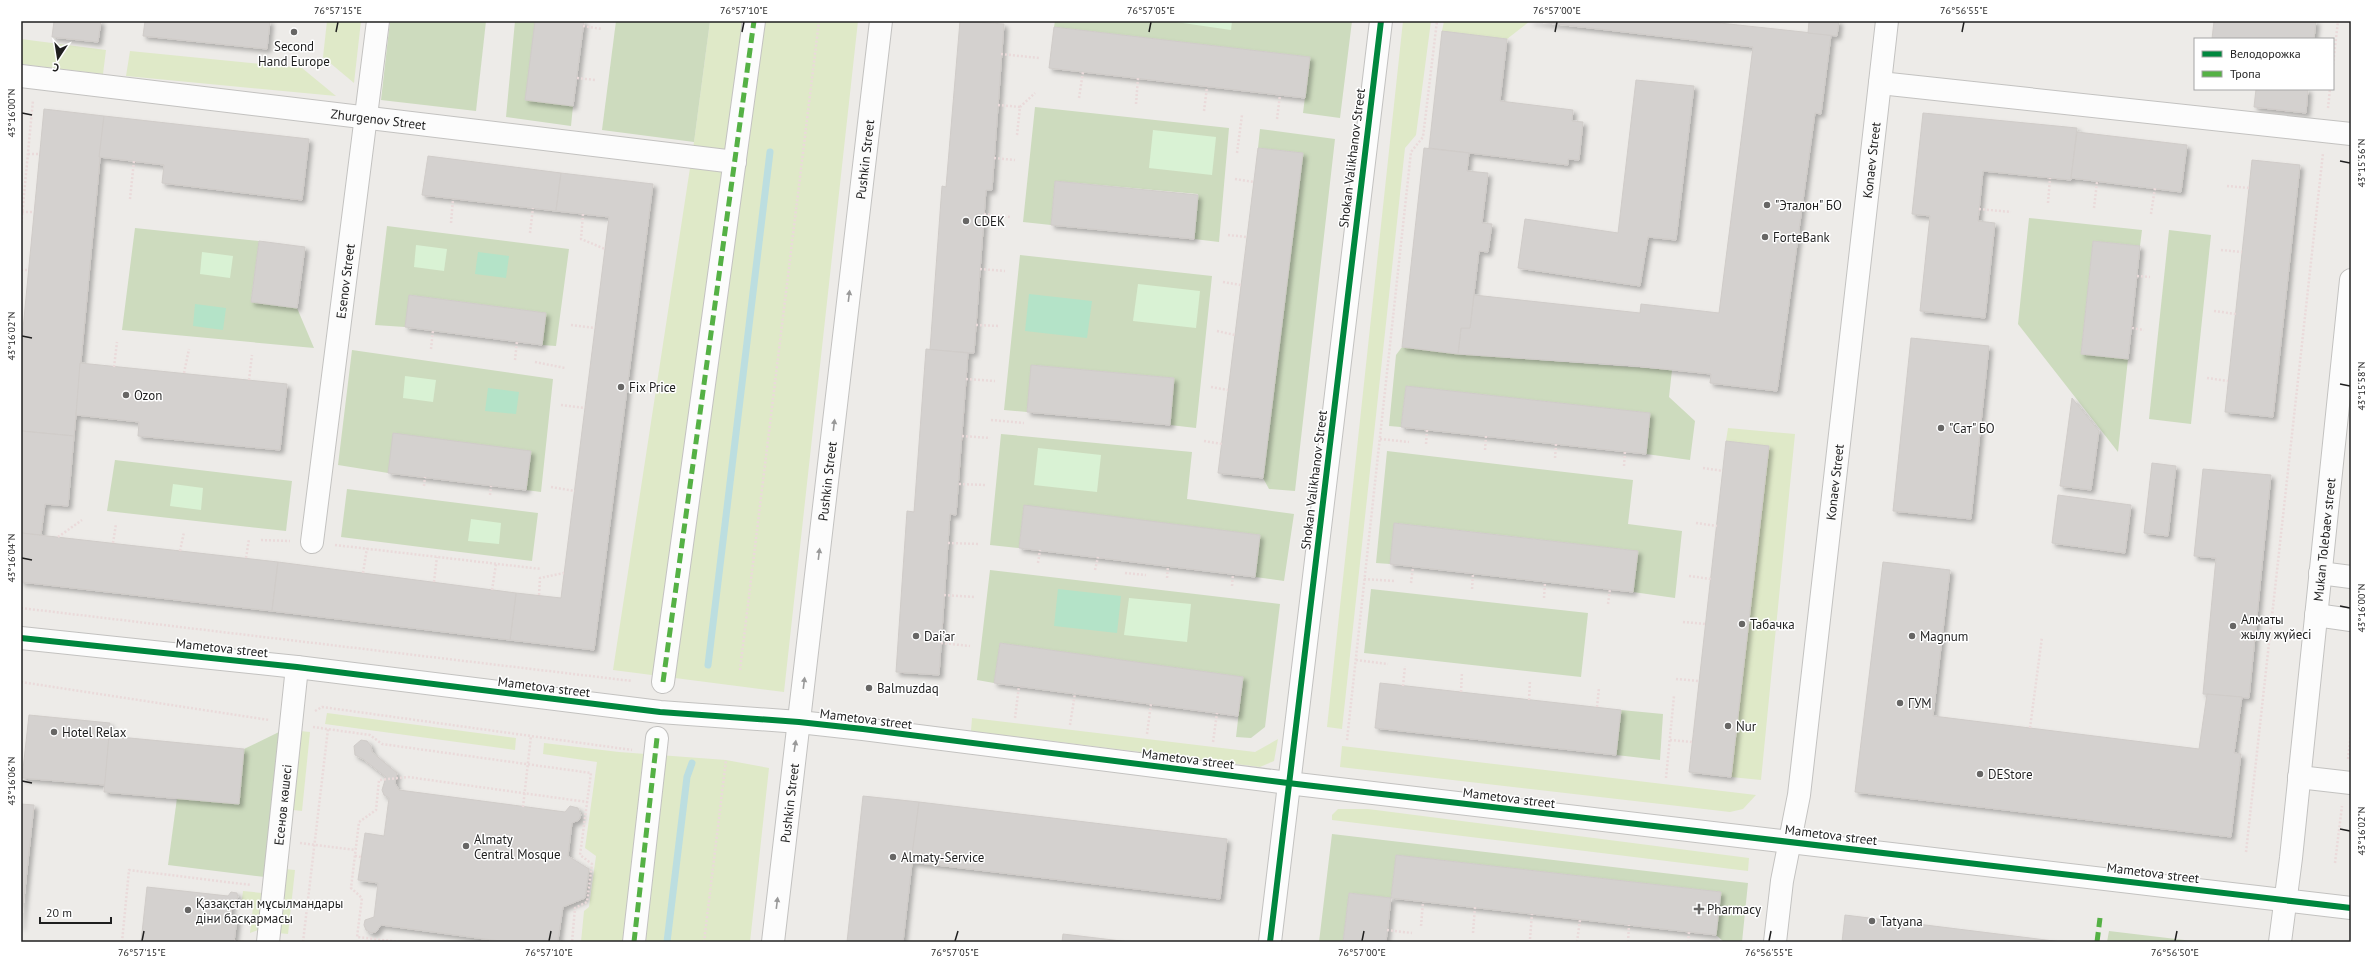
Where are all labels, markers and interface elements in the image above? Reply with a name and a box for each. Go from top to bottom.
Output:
text: 76°57'15"E [314,4,362,17]
text: 76°57'10"E [720,4,768,17]
text: 76°57'05"E [1127,4,1175,17]
text: 76°57'00"E [1533,4,1581,17]
text: 76°56'55"E [1940,4,1988,17]
marker: Second Hand Europe [289,27,299,37]
north arrow [38,38,78,78]
place label: Second Hand Europe [258,38,330,70]
legend [2194,38,2334,90]
text: Велодорожка [2230,46,2301,61]
text: С [51,60,60,75]
text: Тропа [2230,66,2261,81]
street label: Shokan Valikhanov Street [1335,87,1369,229]
text: 43°16'00"N [5,88,18,138]
street label: Zhurgenov Street [330,105,428,133]
street label: Pushkin Street [852,118,878,200]
street label: Konaev Street [1858,120,1884,199]
text: 43°15'56"N [2355,138,2368,188]
place label: "Эталон" БО [1775,197,1842,214]
marker: "Эталон" БО [1762,200,1772,210]
place label: CDEK [974,213,1005,230]
marker: CDEK [961,216,971,226]
place label: ForteBank [1773,229,1831,246]
marker: ForteBank [1760,232,1770,242]
street label: Esenov Street [332,242,358,320]
one-way arrow [846,290,852,302]
text: 43°16'02"N [5,311,18,361]
text: 43°15'58"N [2355,361,2368,411]
place label: Fix Price [629,379,676,396]
marker: Fix Price [616,382,626,392]
place label: Ozon [134,387,162,404]
marker: Ozon [121,390,131,400]
street label: Shokan Valikhanov Street [1297,409,1331,551]
one-way arrow [831,419,837,431]
place label: "Сат" БО [1949,420,1995,437]
marker: "Сат" БО [1936,423,1946,433]
street label: Pushkin Street [814,440,840,522]
street label: Konaev Street [1822,442,1847,521]
street label: Mukan Tolebaev street [2309,476,2339,602]
text: 43°16'04"N [5,533,18,583]
one-way arrow [815,548,822,560]
text: 43°16'00"N [2355,583,2368,633]
place label: Алматы жылу жүйесі [2241,611,2312,643]
place label: Табачка [1750,616,1795,633]
marker: Табачка [1737,619,1747,629]
marker: Алматы жылу жүйесі [2228,621,2238,631]
place label: Dai’ar [924,628,956,645]
place label: Magnum [1920,628,1968,645]
marker: Dai’ar [911,631,921,641]
marker: Magnum [1907,631,1917,641]
street label: Mametovа street [175,635,270,661]
street label: Mametovа street [497,673,592,701]
one-way arrow [801,677,807,689]
place label: Balmuzdaq [877,680,939,697]
marker: Balmuzdaq [864,683,874,693]
place label: ГУМ [1908,695,1932,712]
marker: ГУМ [1895,698,1905,708]
street label: Mametovа street [819,705,914,733]
place label: Nur [1736,718,1757,735]
marker: Nur [1723,721,1733,731]
place label: Hotel Relax [62,724,127,741]
marker: Hotel Relax [49,727,59,737]
one-way arrow [792,740,798,752]
street label: Mametovа street [1141,745,1236,773]
text: 43°16'06"N [5,756,18,806]
street label: Pushkin Street [776,762,802,844]
street label: Есенов көшесі [270,763,295,846]
place label: DEStore [1988,766,2033,783]
marker: DEStore [1975,769,1985,779]
street label: Mametovа street [1462,784,1557,812]
text: 43°16'02"N [2355,806,2368,856]
street label: Mametovа street [1784,821,1879,849]
place label: Almaty Central Mosque [474,831,561,863]
marker: Almaty Central Mosque [461,841,471,851]
place label: Almaty-Service [901,849,984,866]
marker: Almaty-Service [888,852,898,862]
street label: Mametovа street [2106,859,2201,887]
place label: Қазақстан мұсылмандары діни басқармасы [196,895,343,927]
one-way arrow [774,897,781,909]
scale bar [40,899,111,925]
place label: Pharmacy [1707,901,1761,918]
marker: Pharmacy [1694,904,1704,914]
text: 20 m [46,905,72,920]
marker: Қазақстан мұсылмандары діни басқармасы [183,905,193,915]
place label: Tatyana [1880,913,1923,930]
marker: Tatyana [1867,916,1877,926]
text: 76°57'15"E [118,946,166,959]
text: 76°57'10"E [525,946,573,959]
text: 76°57'05"E [931,946,979,959]
text: 76°57'00"E [1338,946,1386,959]
text: 76°56'55"E [1745,946,1793,959]
text: 76°56'50"E [2151,946,2199,959]

